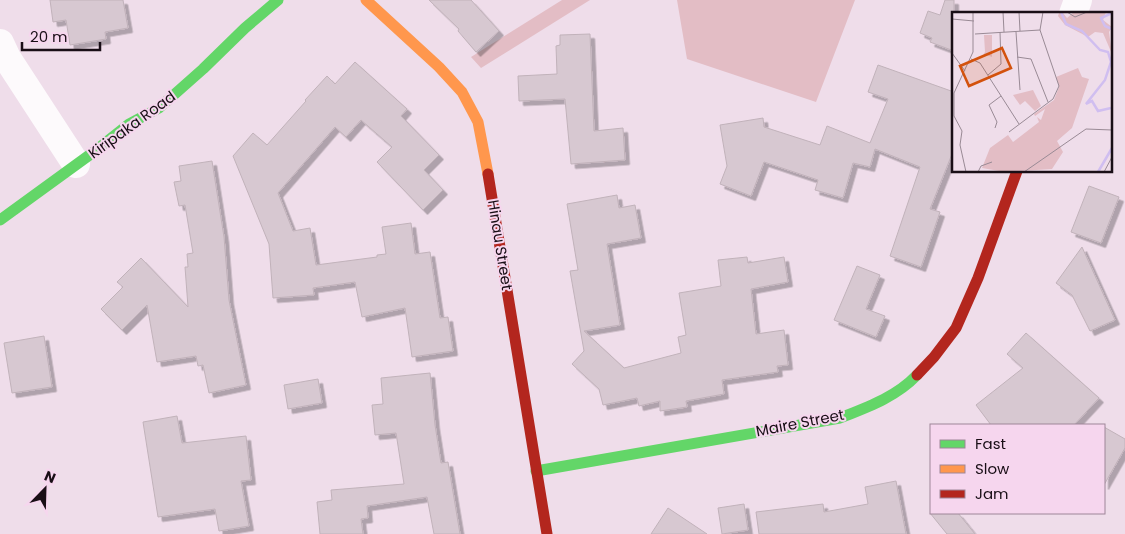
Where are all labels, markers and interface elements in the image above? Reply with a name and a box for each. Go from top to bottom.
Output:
inset map [952,12,1112,172]
scale bar [22,20,100,52]
text: 20 m [30,26,68,47]
street label: Kiripaka Road [84,86,180,163]
street label: Hinau Street [483,198,518,292]
street label: Maire Street [754,404,846,441]
legend [930,424,1105,514]
text: Fast [975,433,1006,454]
text: Slow [975,458,1010,479]
north arrow [20,464,70,514]
text: N [41,466,59,488]
text: Jam [975,483,1009,504]

